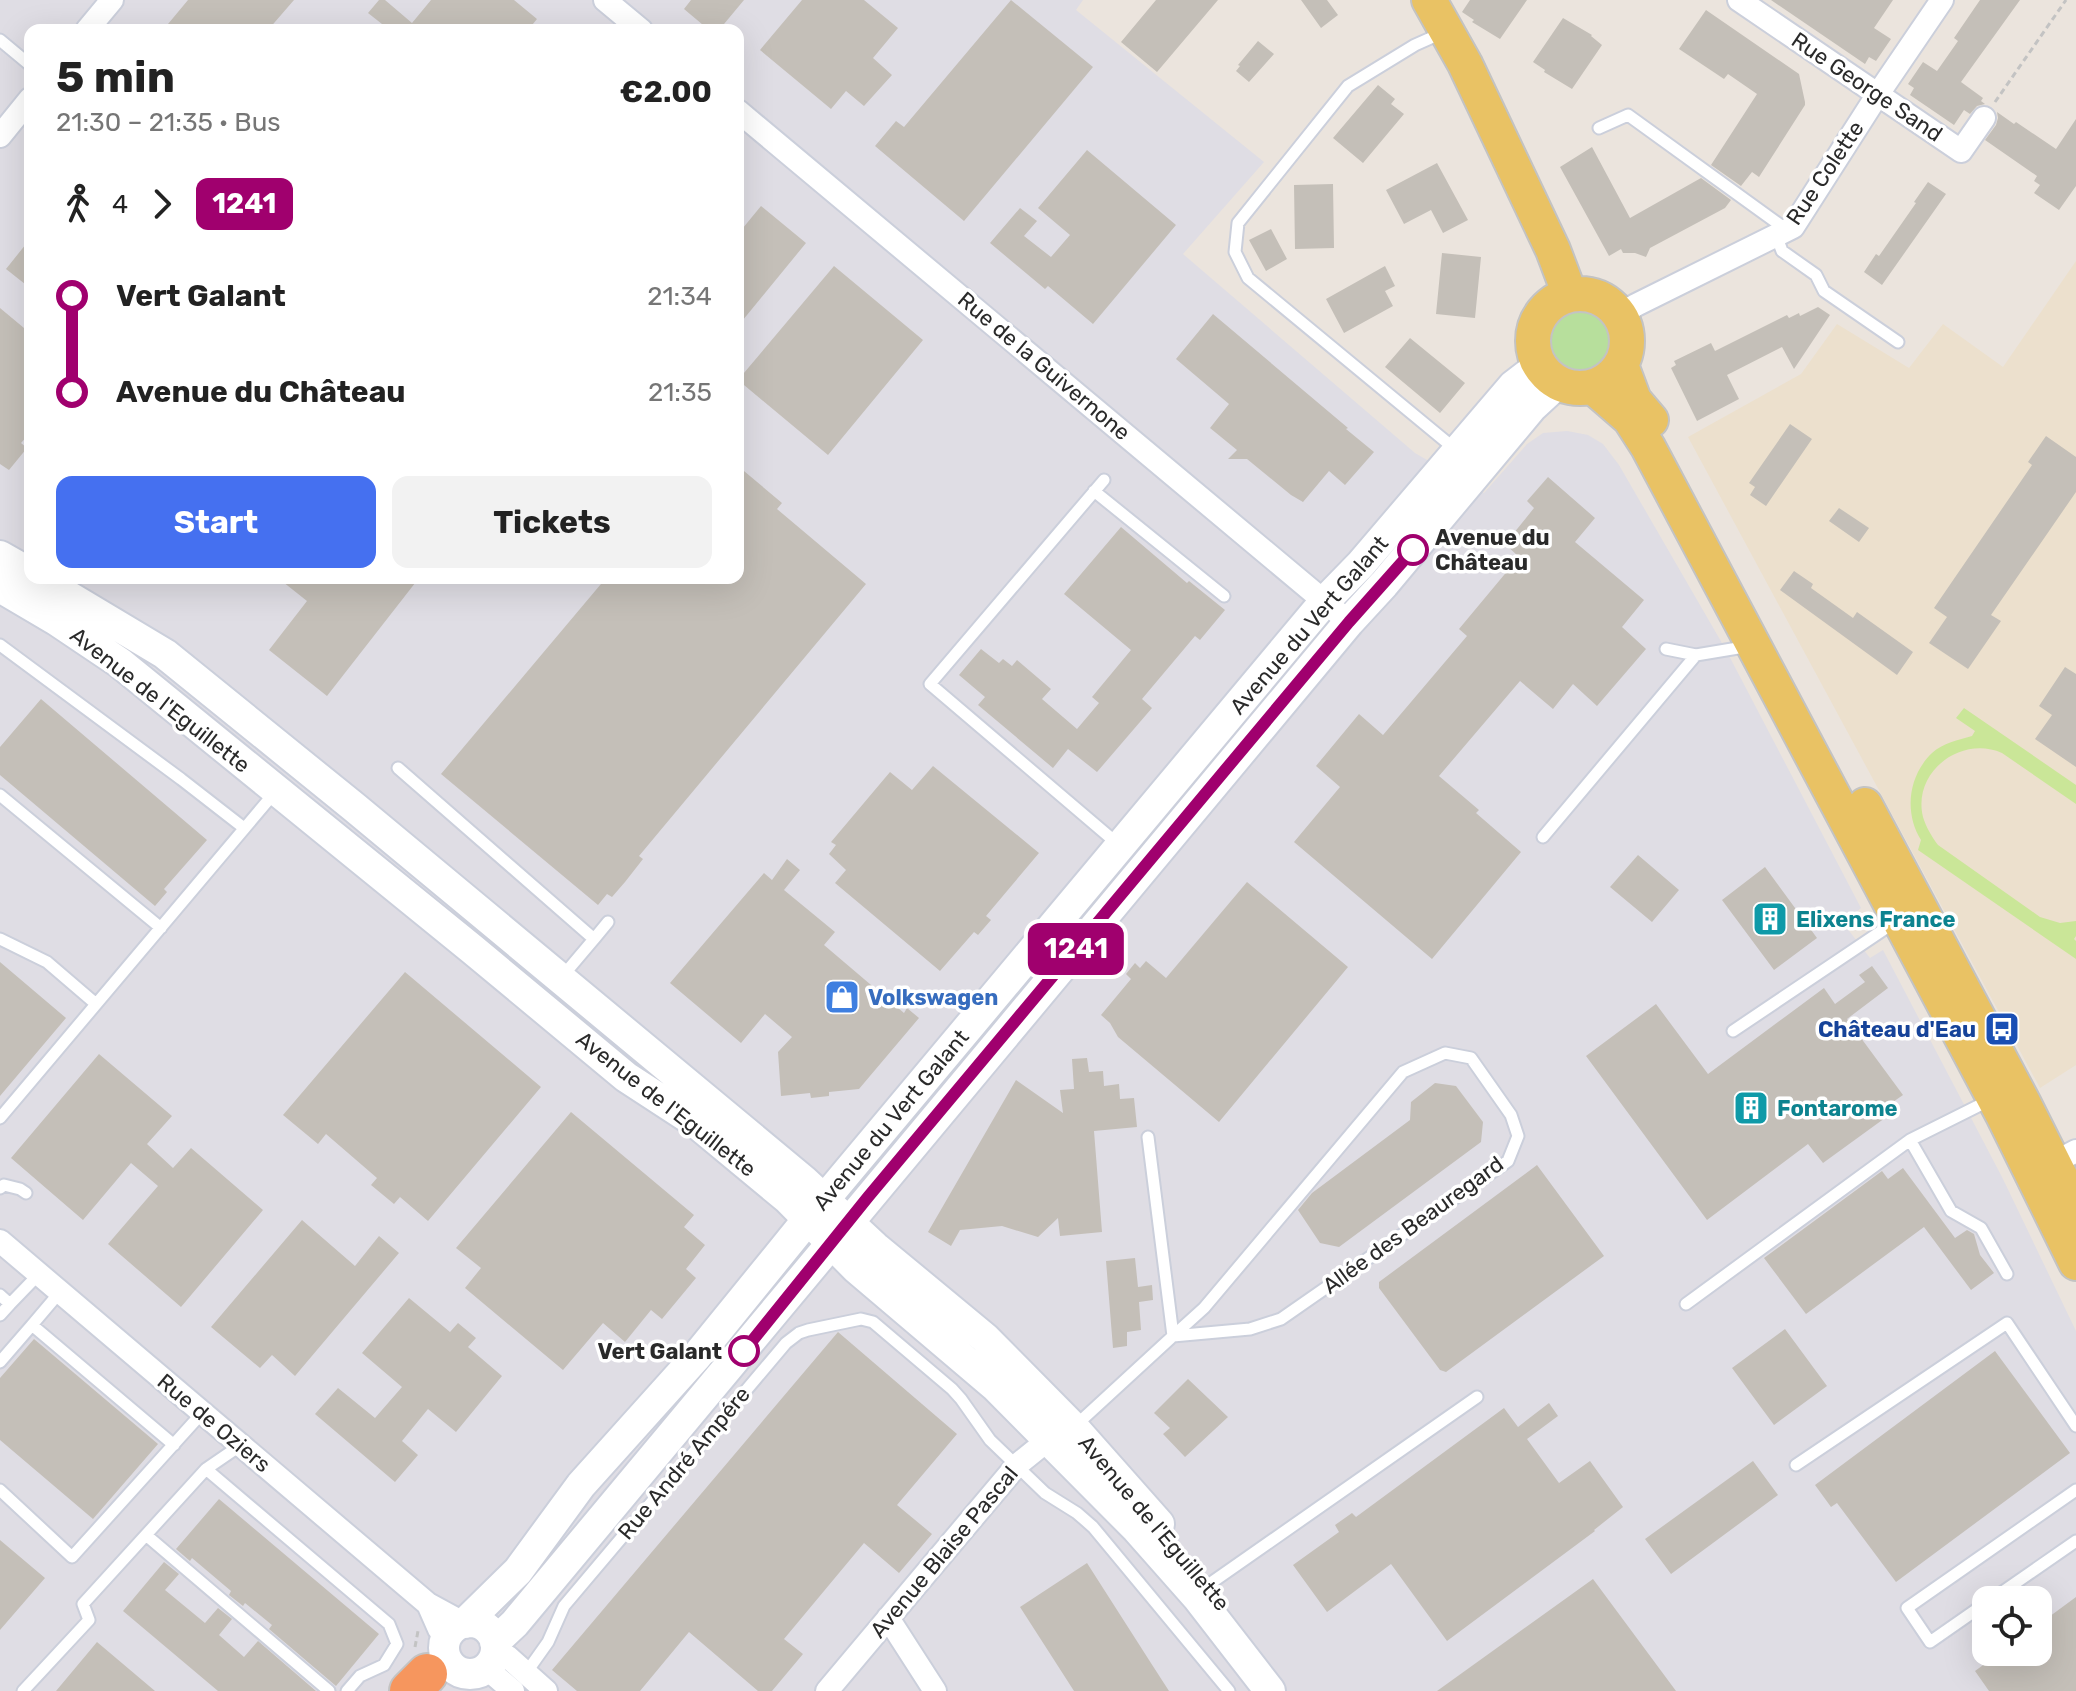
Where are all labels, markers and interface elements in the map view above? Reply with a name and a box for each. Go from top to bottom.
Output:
street label: Rue George Sand [1786,26,1948,148]
text: 5 min [56,51,175,103]
text: €2.00 [620,74,712,110]
text: 21:30 – 21:35 · Bus [56,107,281,138]
street label: Rue Colette [1780,116,1870,230]
icon: walk [56,182,100,226]
icon: forward [140,182,184,226]
text: 1241 [212,187,277,220]
text: 4 [112,189,128,220]
text: Vert Galant [116,278,286,314]
text: 21:34 [647,281,712,312]
street label: Rue de la Guivernone [952,286,1136,446]
text: Avenue du Château [116,374,406,410]
text: 21:35 [648,377,712,408]
button: Start [56,476,376,568]
button: Tickets [392,476,712,568]
place label: Avenue du Château [1435,524,1550,576]
street label: Avenue du Vert Galant [1224,530,1394,720]
marker: Avenue du Château [1398,535,1428,565]
street label: Avenue de l'Eguillette [65,621,255,779]
building icon: Elixens France [1751,900,1789,938]
place label: Elixens France [1796,906,1956,933]
line badge: 1241 [1020,923,1132,975]
text: 1241 [1044,932,1108,965]
shop icon: Volkswagen [823,978,861,1016]
place label: Volkswagen [868,984,998,1011]
bus stop icon: Château d'Eau [1983,1010,2021,1048]
place label: Château d'Eau [1818,1016,1976,1043]
street label: Avenue du Vert Galant [807,1024,975,1216]
street label: Avenue de l'Eguillette [571,1025,761,1183]
building icon: Fontarome [1732,1089,1770,1127]
place label: Fontarome [1777,1095,1898,1122]
street label: Allée des Beauregard [1317,1150,1509,1300]
marker: Vert Galant [729,1336,759,1366]
place label: Vert Galant [598,1338,722,1365]
street label: Rue de Oziers [152,1368,276,1478]
street label: Rue André Ampére [612,1381,756,1545]
street label: Avenue de l'Eguillette [1073,1430,1235,1616]
street label: Avenue Blaise Pascal [864,1461,1024,1643]
map controls [1972,1586,2052,1666]
button: locate [1972,1586,2052,1666]

